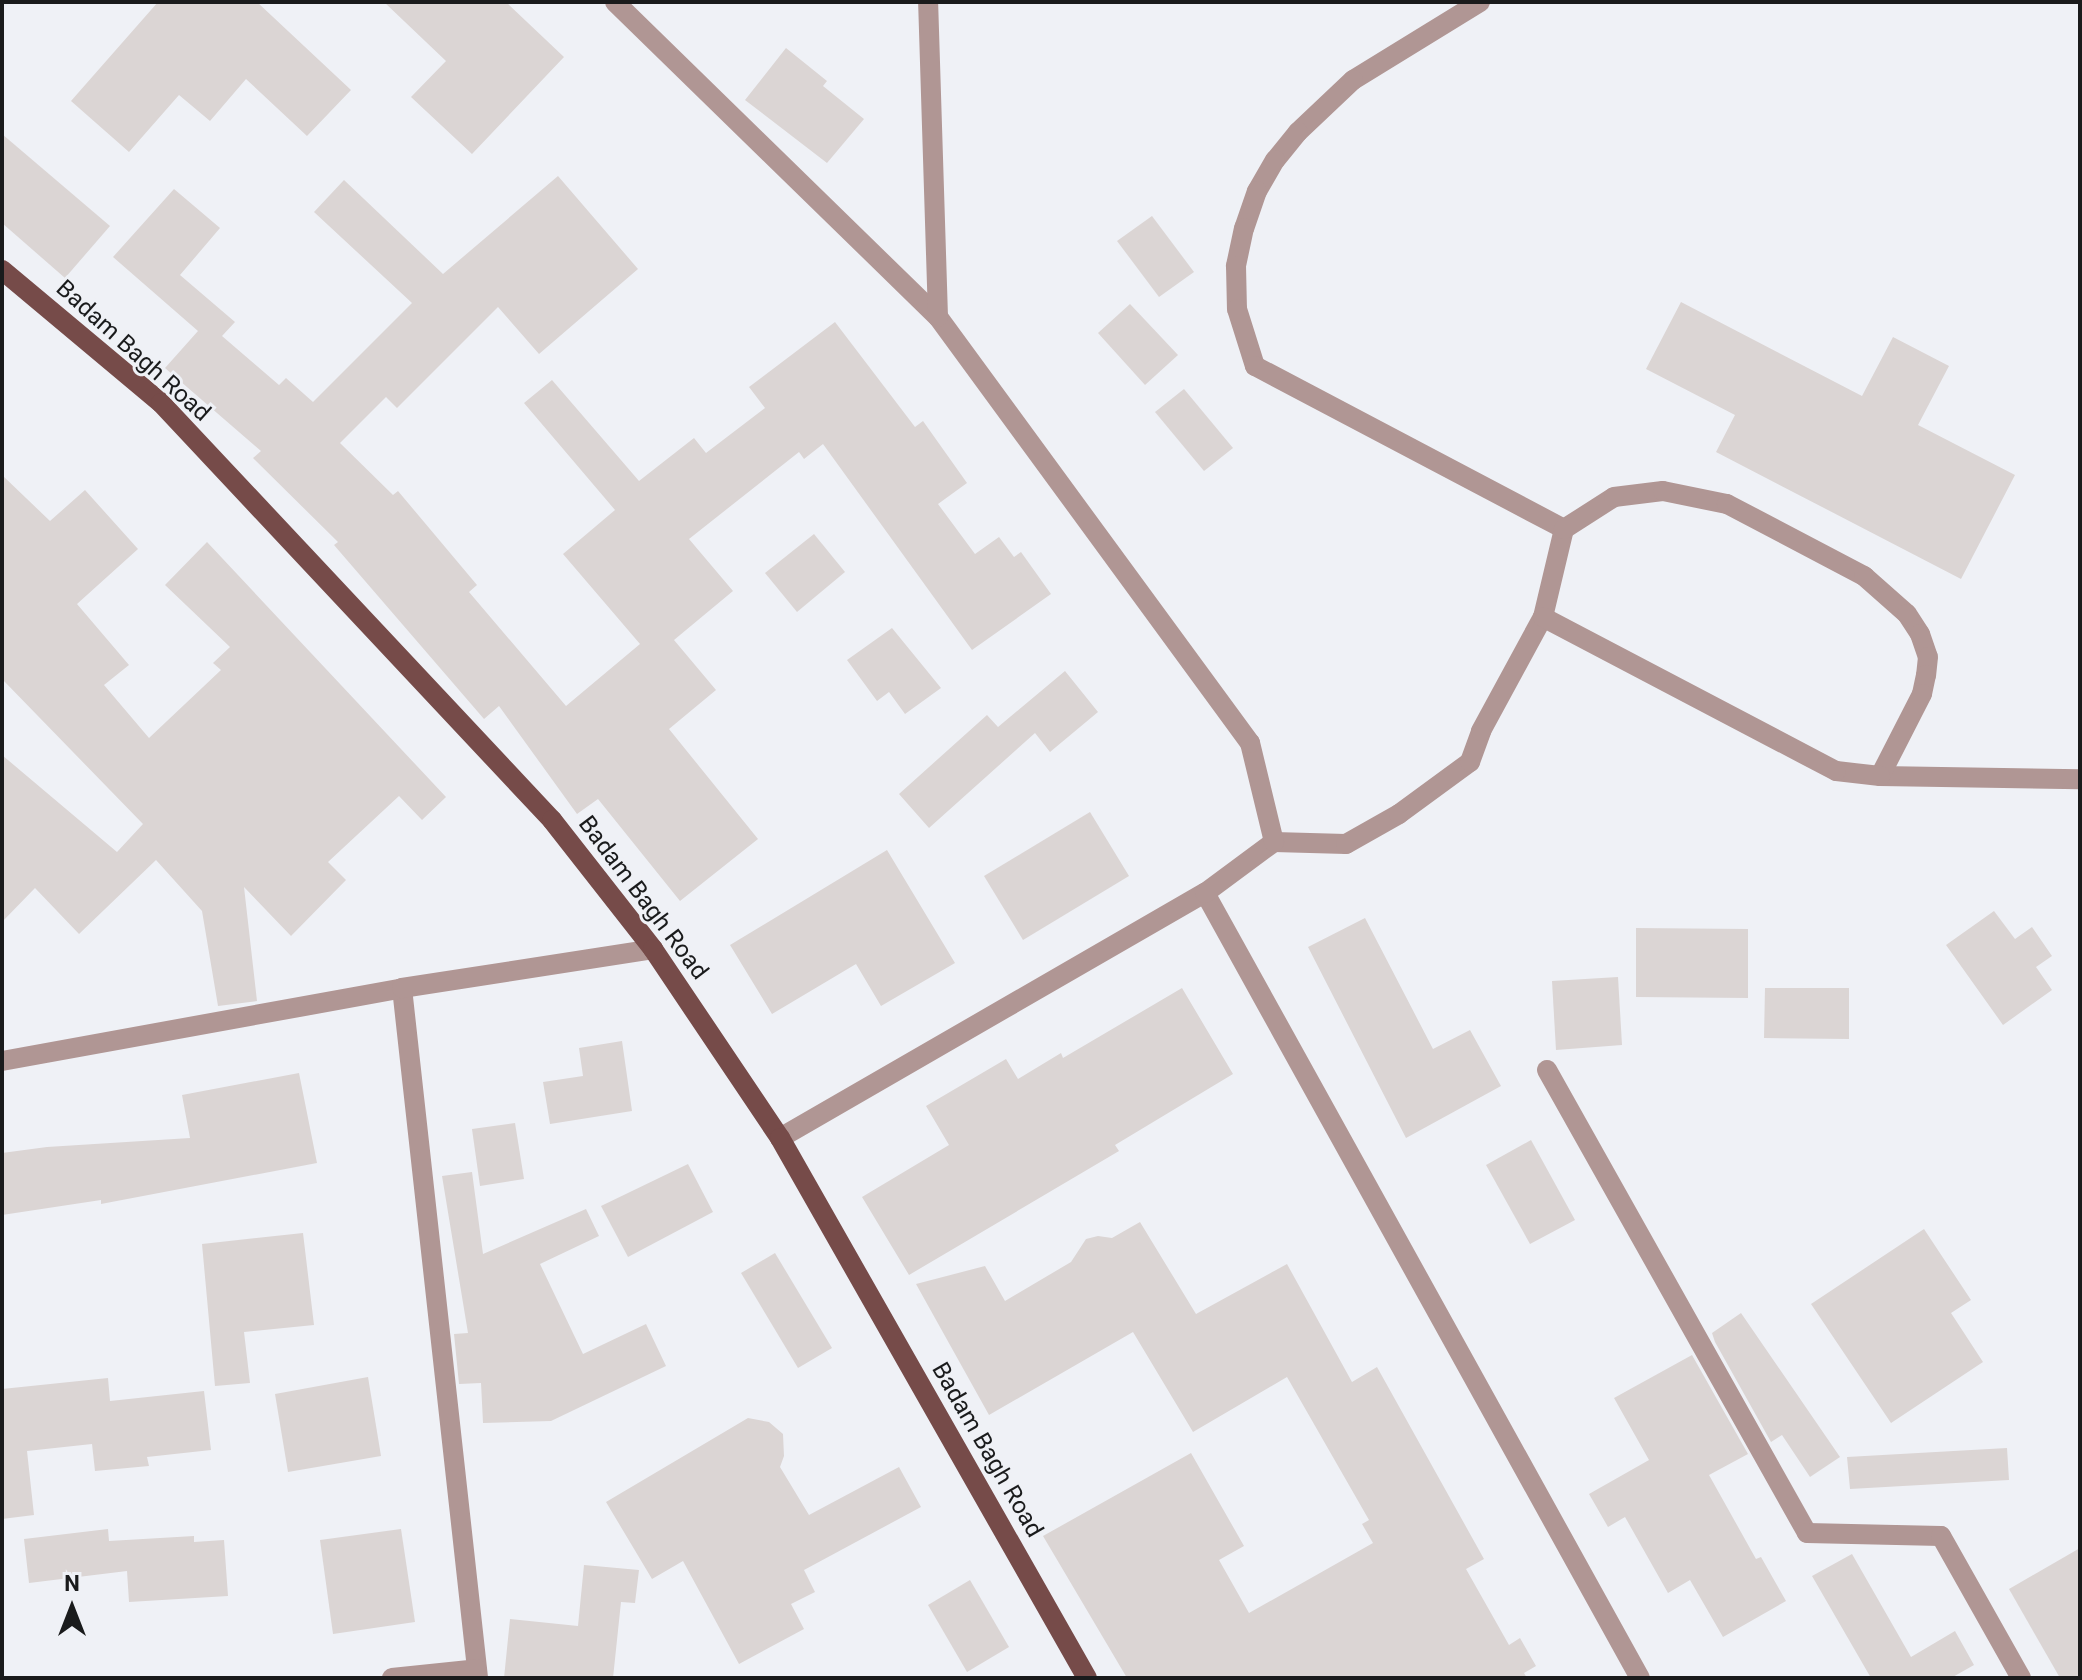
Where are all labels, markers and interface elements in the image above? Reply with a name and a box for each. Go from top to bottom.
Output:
street label: Badam Bagh Road [50,274,216,428]
street label: Badam Bagh Road [572,811,714,985]
street label: Badam Bagh Road [925,1357,1049,1543]
north arrow [32,1568,112,1648]
text: N [64,1571,80,1596]

